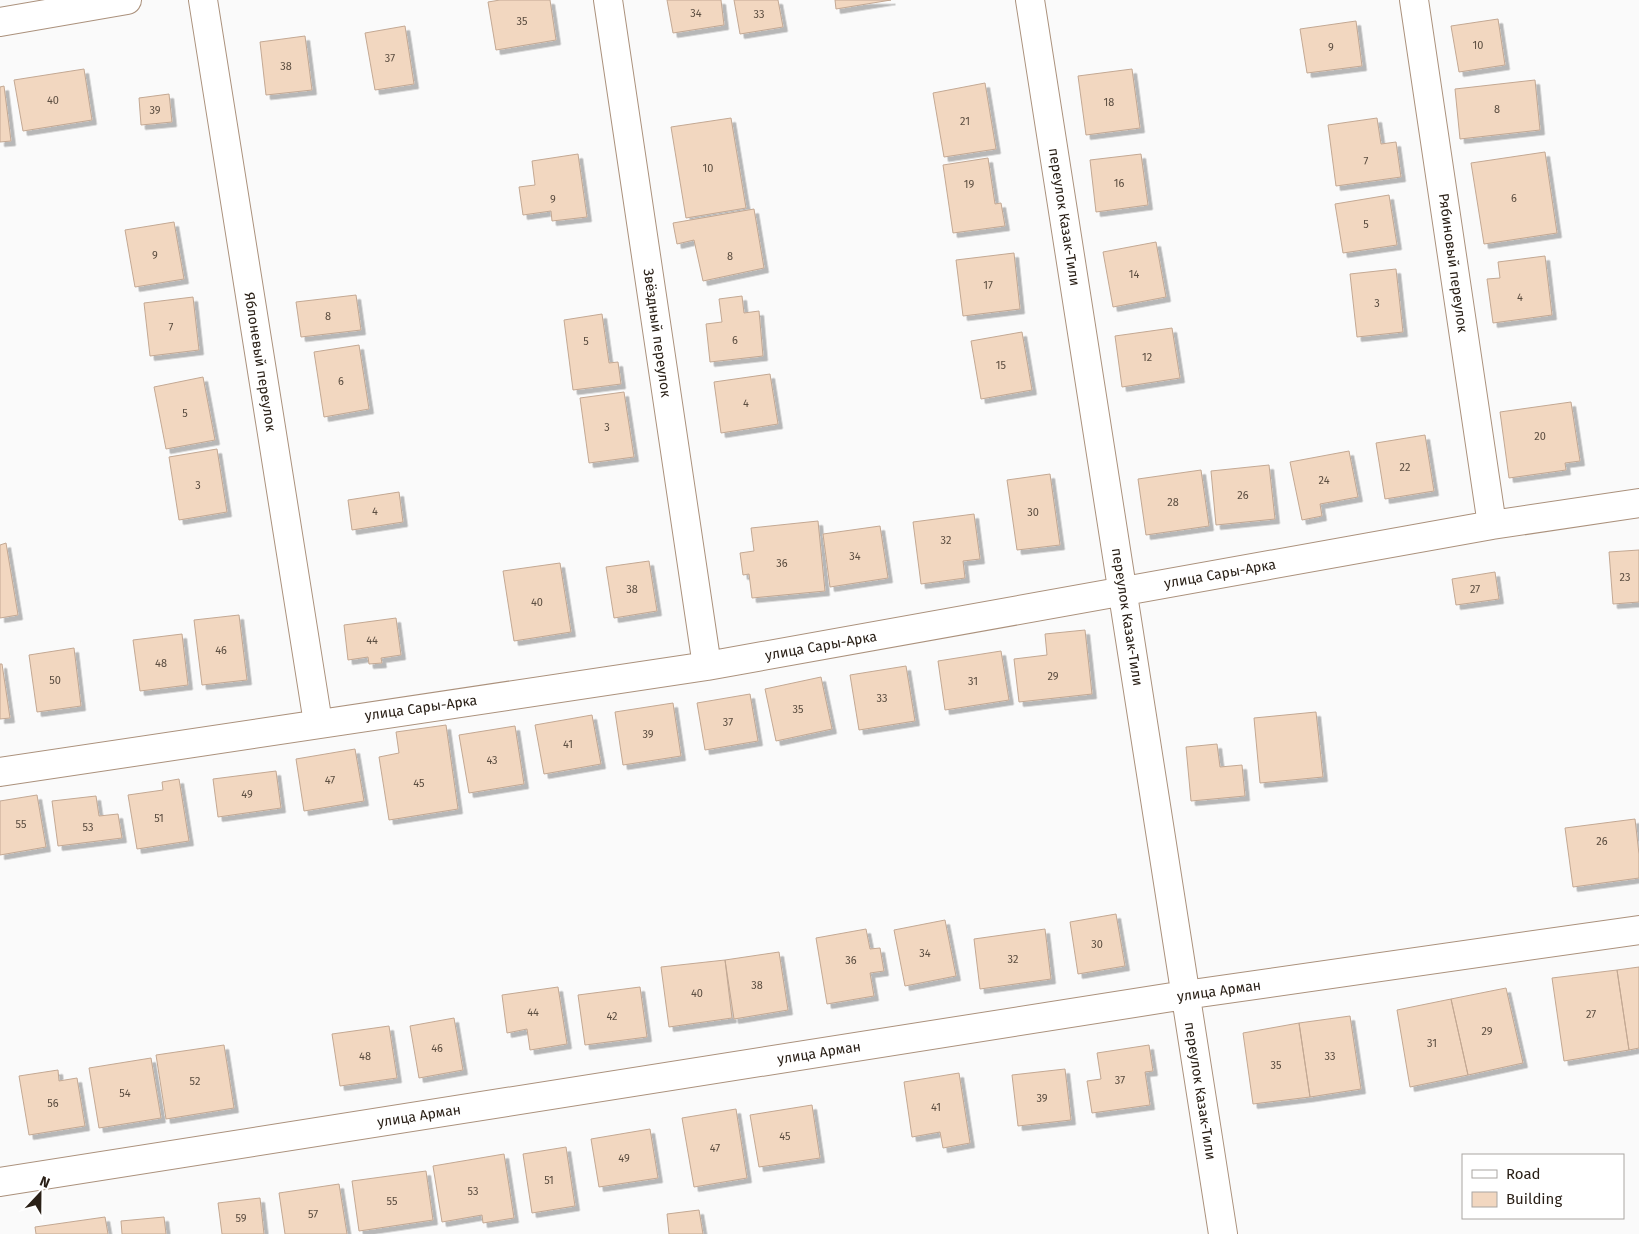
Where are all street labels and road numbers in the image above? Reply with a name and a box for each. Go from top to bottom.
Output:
street label: переулок Казак-Тили [1045,147,1083,287]
street label: Рябиновый переулок [1435,192,1471,334]
street label: Звёздный переулок [640,268,675,399]
street label: Яблоневый переулок [241,291,280,434]
street label: переулок Казак-Тили [1108,547,1146,687]
street label: улица Сары-Арка [1163,556,1277,592]
street label: улица Сары-Арка [764,628,878,664]
street label: улица Сары-Арка [364,692,478,724]
street label: улица Арман [1176,977,1262,1005]
street label: переулок Казак-Тили [1181,1021,1219,1161]
street label: улица Арман [776,1038,862,1068]
street label: улица Арман [376,1101,462,1131]

